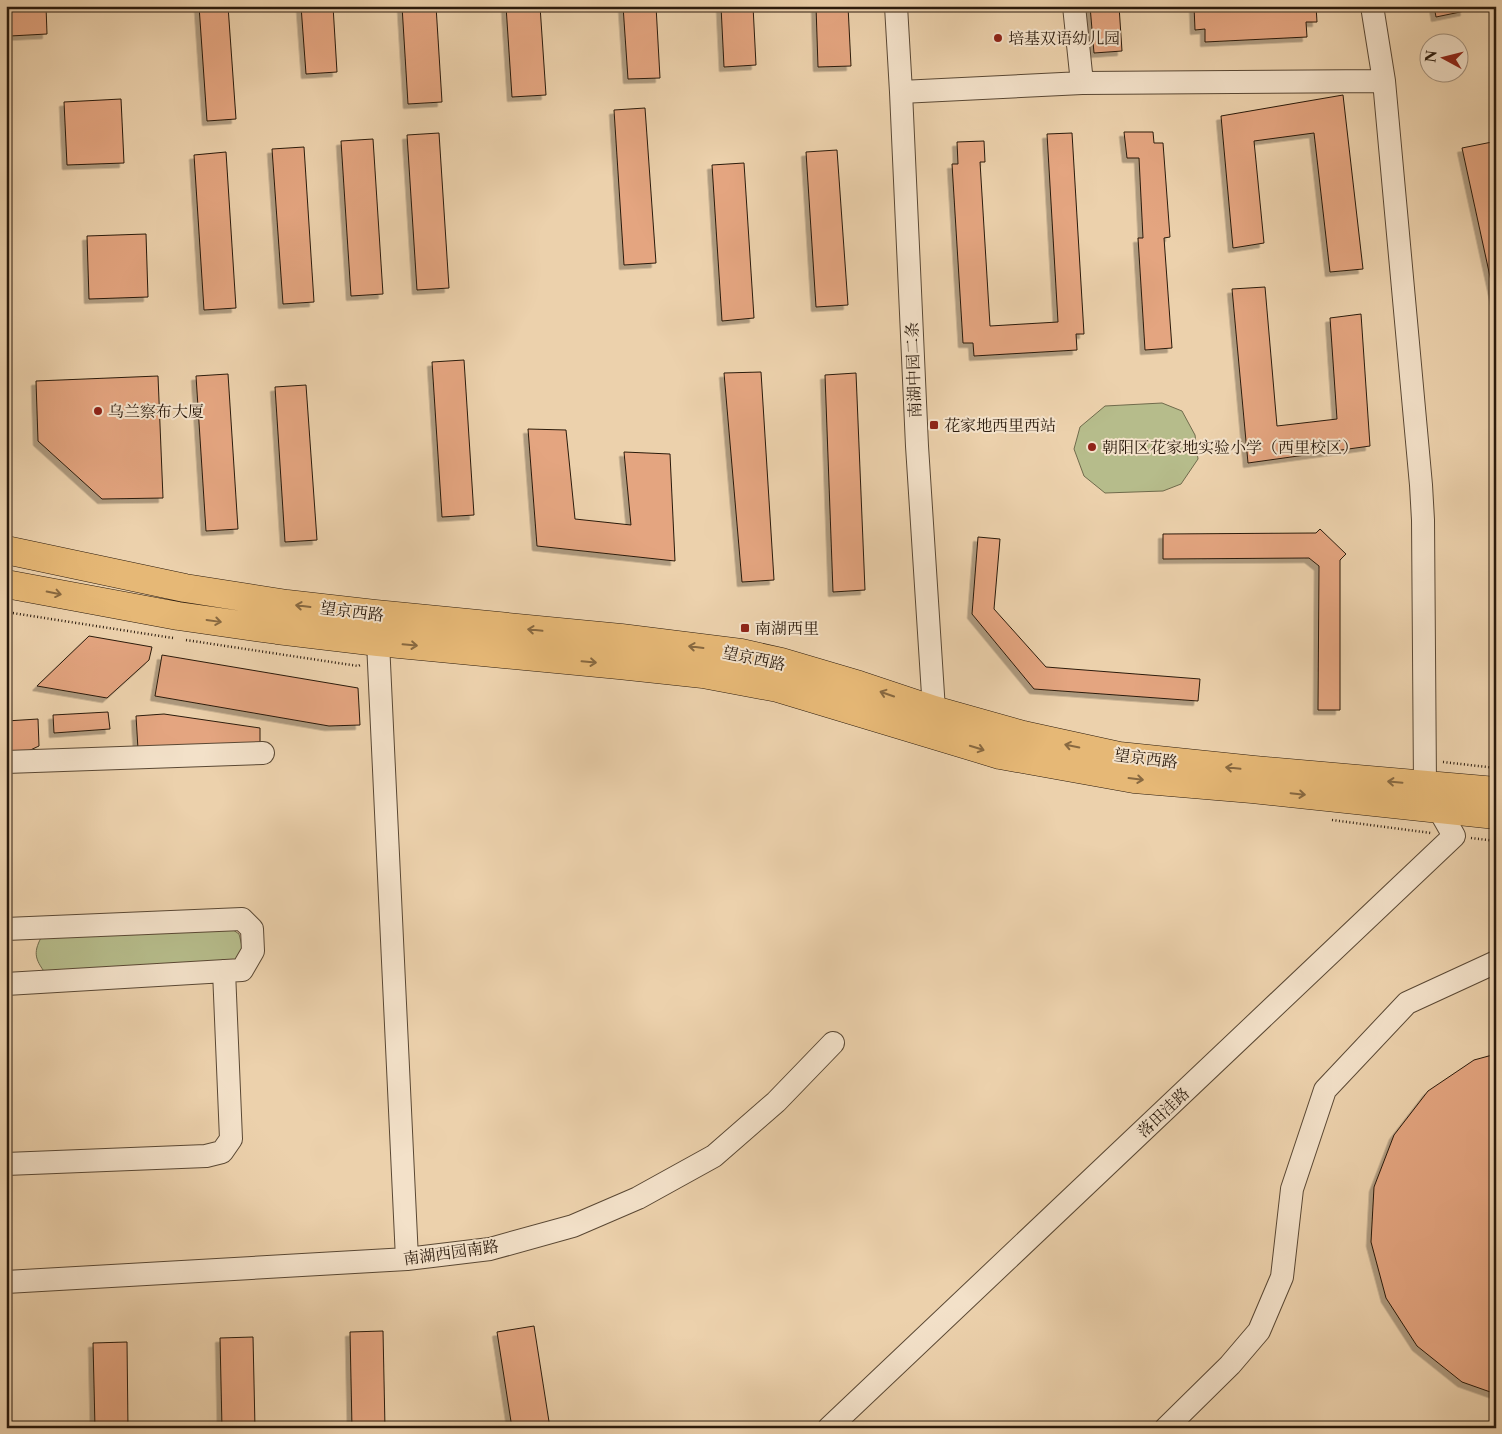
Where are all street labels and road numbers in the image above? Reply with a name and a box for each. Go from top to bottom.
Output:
street label: 南湖中园二条 [901,322,925,418]
street label: 望京西路 [319,597,385,625]
street label: 望京西路 [721,642,787,674]
street label: 望京西路 [1113,744,1179,772]
street label: 落田洼路 [1133,1083,1193,1141]
street label: 南湖西园南路 [402,1235,500,1269]

